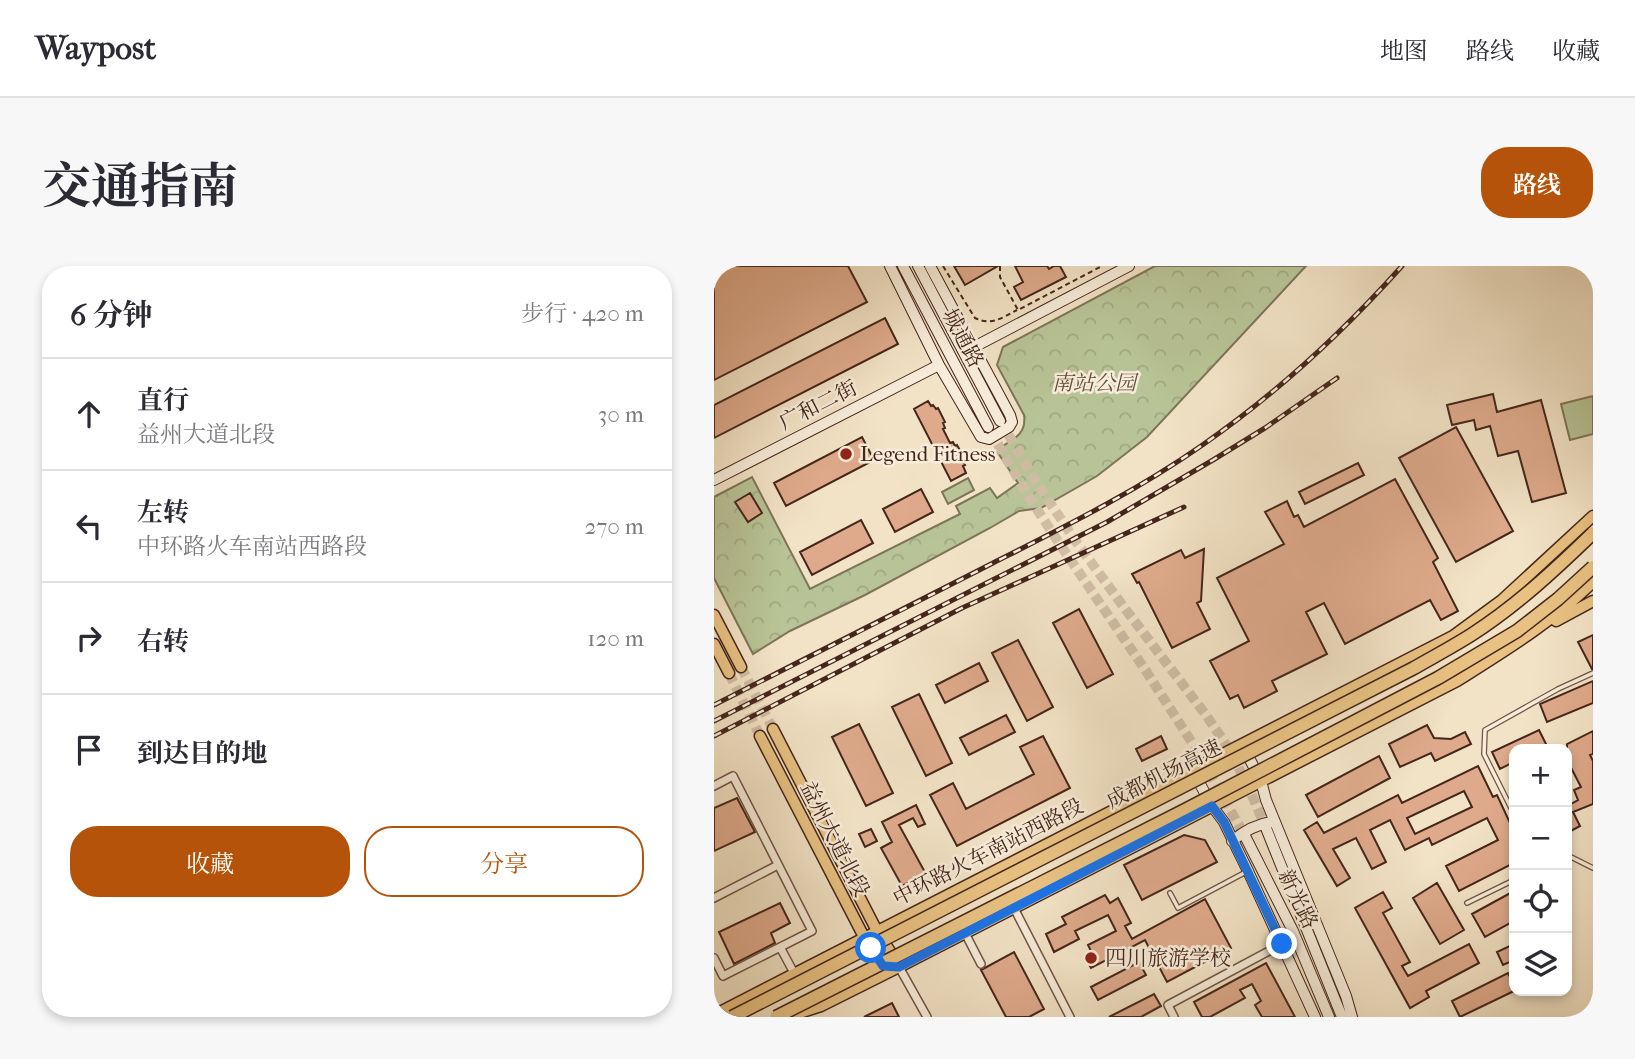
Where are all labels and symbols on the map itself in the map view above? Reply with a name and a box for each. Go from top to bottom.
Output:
street label: 城通路 [938,305,988,371]
park label: 南站公园 [1052,371,1139,395]
street label: 广和二街 [775,375,861,435]
place label: Legend Fitness [860,442,996,466]
marker: Legend Fitness [838,446,854,462]
street label: 成都机场高速 [1102,735,1226,813]
street label: 益州大道北段 [796,777,874,901]
street label: 中环路火车南站西路段 [889,794,1087,910]
street label: 新光路 [1273,865,1323,933]
route end [1266,928,1297,959]
route start [855,932,886,963]
place label: 四川旅游学校 [1105,946,1231,970]
marker: 四川旅游学校 [1083,950,1099,966]

